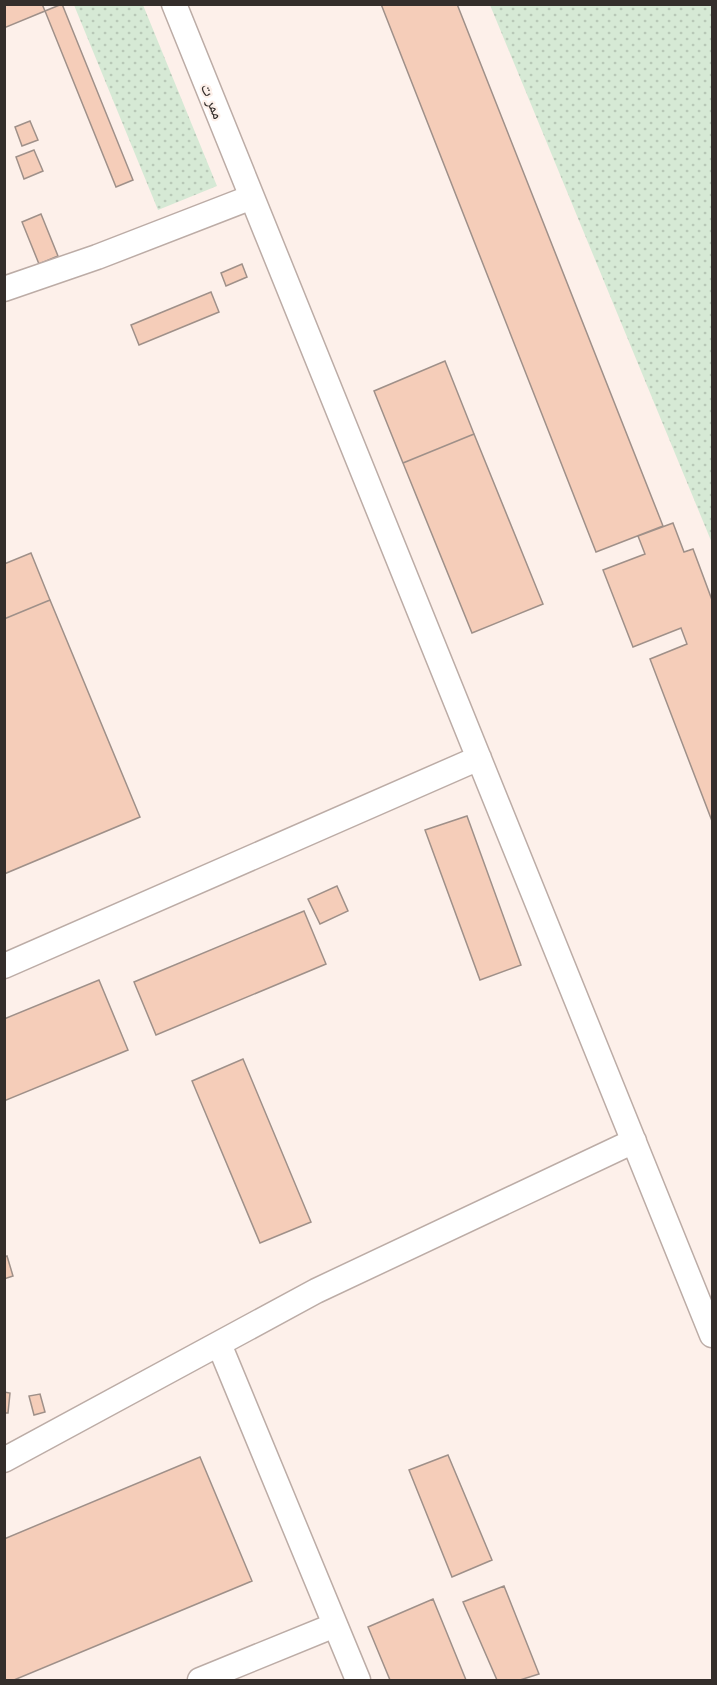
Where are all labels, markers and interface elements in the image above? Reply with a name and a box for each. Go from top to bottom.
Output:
street label: ممر ت [196,80,230,122]

